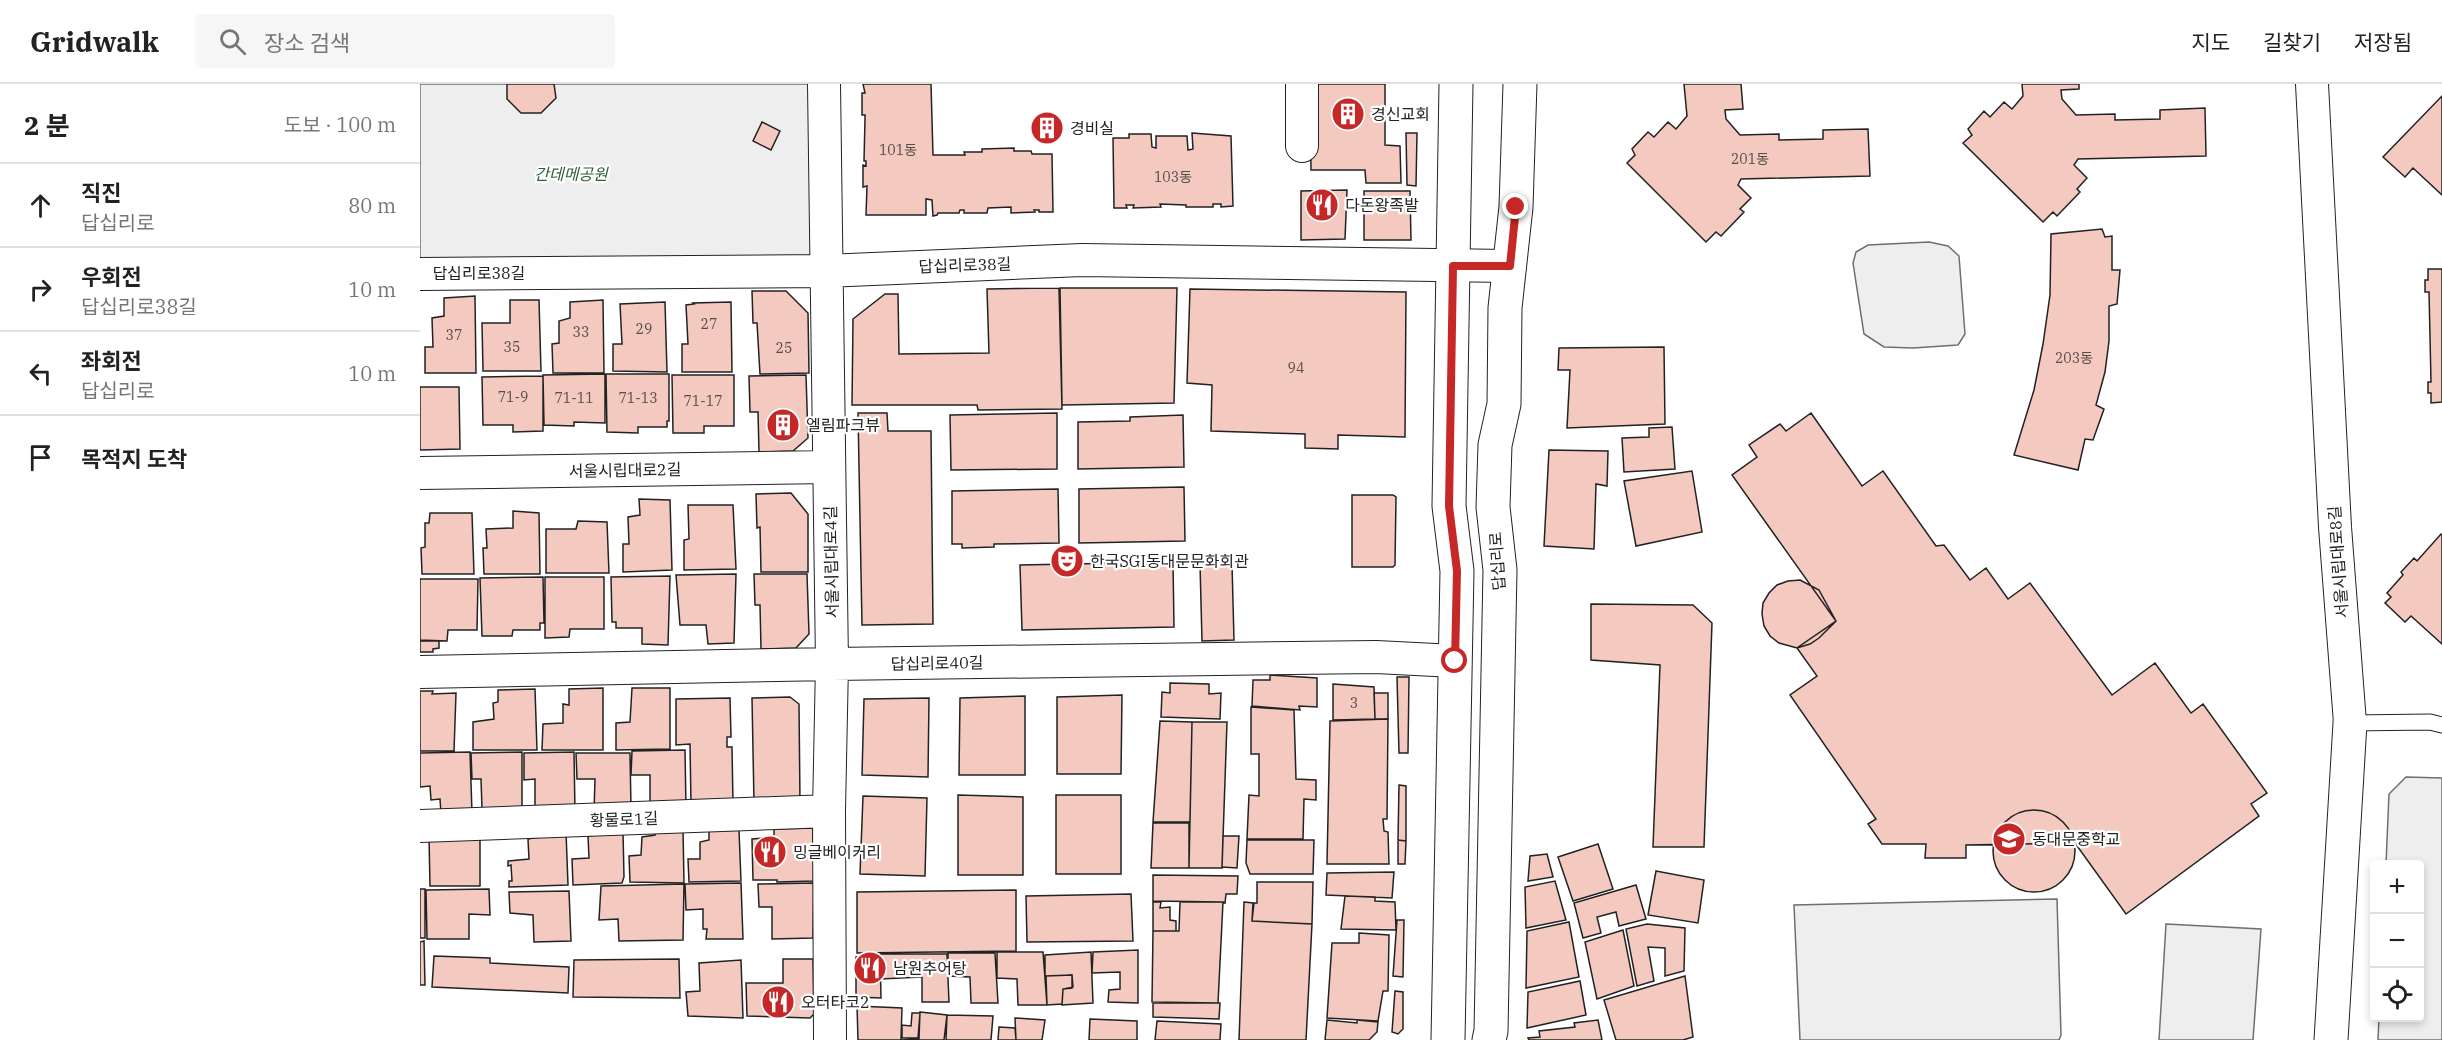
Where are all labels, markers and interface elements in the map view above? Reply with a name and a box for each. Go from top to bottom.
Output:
search box [195,14,615,68]
text: Gridwalk [30,23,159,60]
icon: search [216,25,249,58]
text: 장소 검색 [264,28,350,57]
text: 지도 [2191,28,2230,56]
text: 길찾기 [2263,28,2321,56]
text: 저장됨 [2354,28,2412,56]
building icon: 경신교회 [1330,96,1366,132]
place label: 경신교회 [1371,104,1430,124]
text: 2 분 [24,108,70,142]
building icon: 경비실 [1029,110,1065,146]
text: 도보 · 100 m [284,111,396,138]
place label: 경비실 [1070,118,1114,138]
house number: 101동 [879,141,917,159]
house number: 201동 [1731,150,1769,168]
park label: 간데메공원 [534,164,609,184]
house number: 103동 [1154,168,1192,186]
text: 직진 [81,178,121,207]
restaurant icon: 다돈왕족발 [1304,187,1340,223]
icon: ahead [24,189,57,222]
text: 80 m [348,192,396,219]
route end [1502,193,1528,219]
place label: 다돈왕족발 [1345,195,1419,215]
text: 답십리로 [81,209,155,236]
street label: 답십리로38길 [918,253,1012,277]
text: 우회전 [81,262,142,291]
street label: 답십리로38길 [433,263,525,283]
icon: right [24,273,57,306]
text: 10 m [348,276,396,303]
text: 답십리로38길 [81,293,197,320]
house number: 27 [701,315,717,333]
house number: 29 [636,320,652,338]
house number: 33 [573,323,589,341]
house number: 37 [446,326,462,344]
house number: 35 [504,338,520,356]
house number: 25 [776,339,792,357]
text: 좌회전 [81,346,142,375]
house number: 203동 [2055,349,2093,367]
icon: left [24,357,57,390]
house number: 94 [1288,359,1304,377]
text: 10 m [348,360,396,387]
text: 답십리로 [81,377,155,404]
house number: 71-9 [498,388,528,406]
house number: 71-11 [554,389,594,407]
house number: 71-13 [618,389,658,407]
house number: 71-17 [683,392,723,410]
building icon: 엘림파크뷰 [765,407,801,443]
place label: 엘림파크뷰 [806,415,880,435]
icon: arrive [24,441,57,474]
text: 목적지 도착 [81,444,187,473]
street label: 서울시립대로2길 [569,459,681,481]
street label: 서울시립대로8길 [2324,505,2352,619]
street label: 서울시립대로4길 [820,506,842,618]
street label: 답십리로 [1485,531,1509,591]
theatre icon: 한국SGI동대문문화회관 [1049,543,1085,579]
place label: 한국SGI동대문문화회관 [1090,551,1249,571]
route start [1441,647,1467,673]
street label: 답십리로40길 [890,652,984,674]
house number: 3 [1350,694,1358,712]
street label: 황물로1길 [589,808,659,830]
school or university icon: 동대문중학교 [1991,821,2027,857]
place label: 동대문중학교 [2032,829,2120,849]
restaurant icon: 밍글베이커리 [752,834,788,870]
place label: 밍글베이커리 [793,842,881,862]
map controls [2370,860,2424,1022]
button: + [2370,860,2424,914]
button: − [2370,914,2424,968]
restaurant icon: 남원추어탕 [852,950,888,986]
place label: 남원추어탕 [893,958,967,978]
button: locate [2370,968,2424,1022]
restaurant icon: 오터타코2 [760,984,796,1020]
place label: 오터타코2 [801,992,869,1012]

